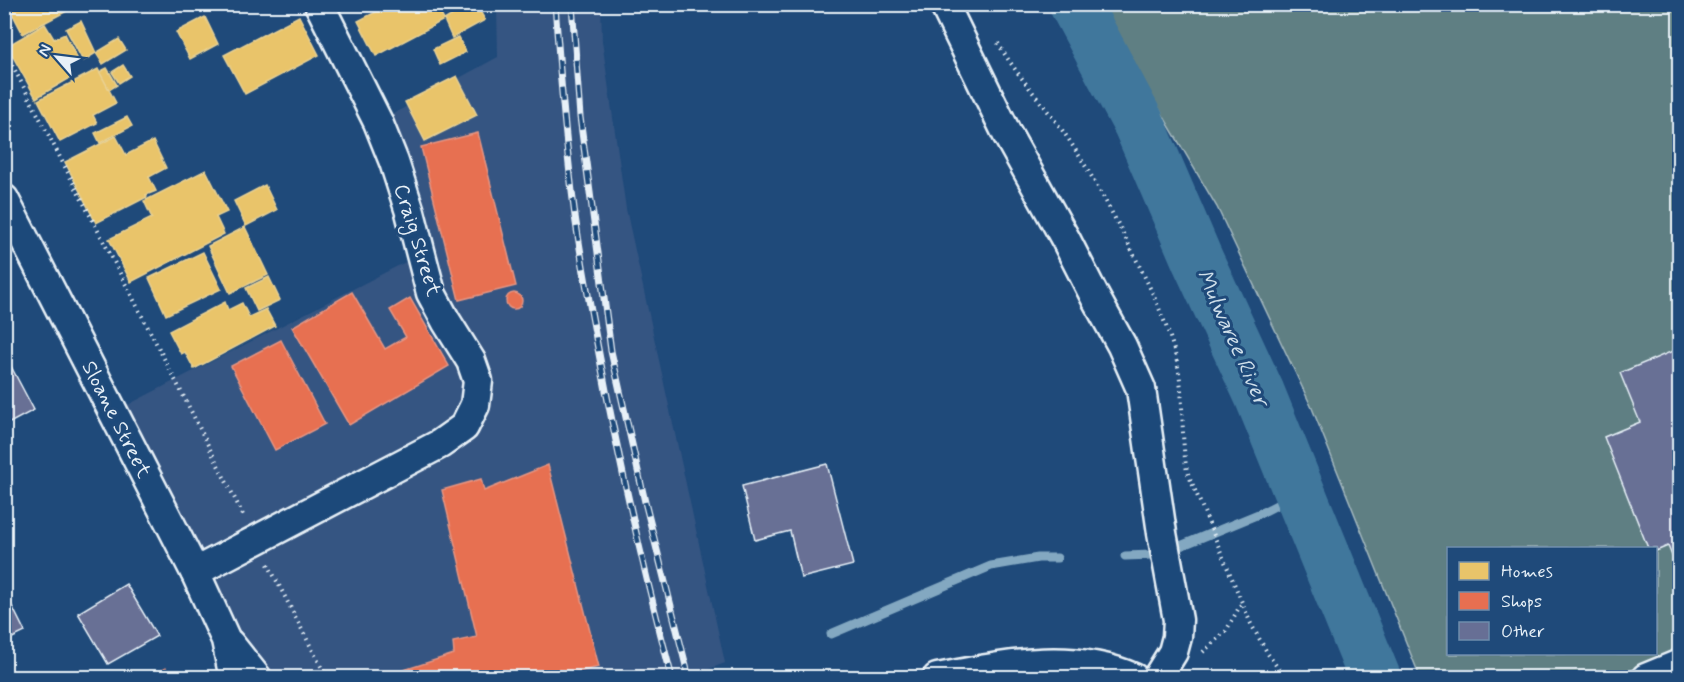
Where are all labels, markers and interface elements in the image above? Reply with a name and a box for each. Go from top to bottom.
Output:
north arrow [27,27,87,87]
text: N [33,41,57,60]
street label: Craig Street [386,181,448,301]
water label: Mulwaree River [1190,265,1276,413]
street label: Sloane Street [75,356,158,483]
legend [1447,547,1657,655]
text: Homes [1501,560,1553,584]
text: Shops [1501,590,1542,614]
text: Other [1501,620,1545,644]

